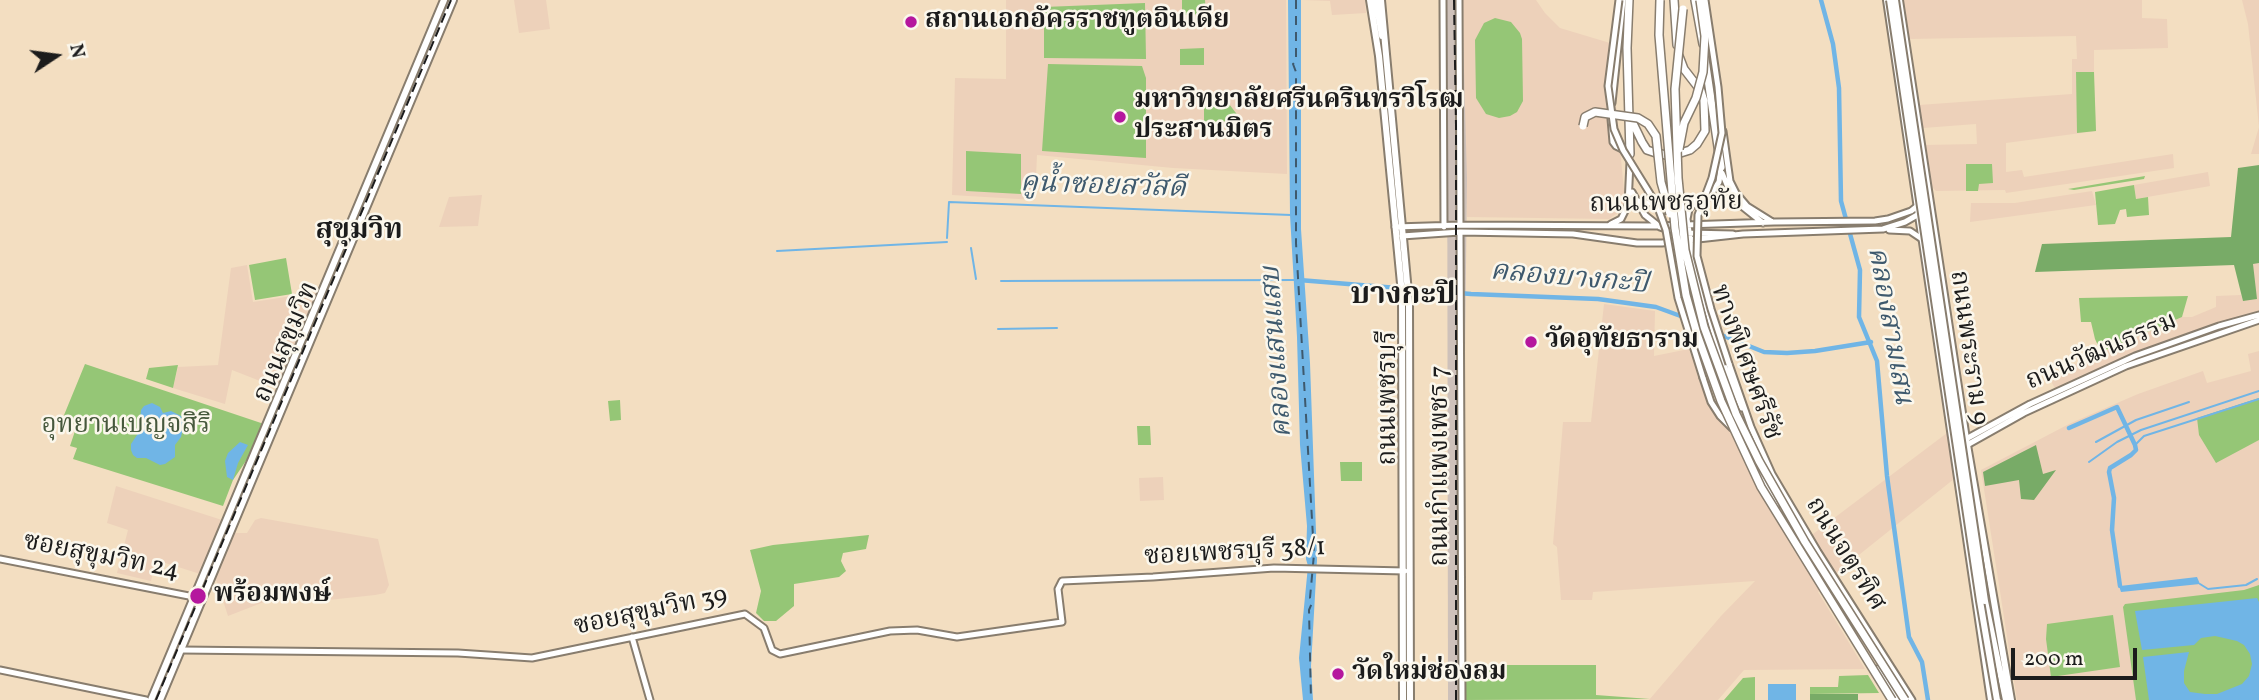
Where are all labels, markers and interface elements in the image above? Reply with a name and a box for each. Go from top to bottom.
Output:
place label: สถานเอกอัครราชทูตอินเดีย [925,6,1230,38]
marker: สถานเอกอัครราชทูตอินเดีย [903,14,919,30]
north arrow [21,21,91,91]
text: N [62,42,91,61]
place label: มหาวิทยาลัยศรีนครินทรวิโรฒ ประสานมิตร [1134,86,1463,148]
marker: มหาวิทยาลัยศรีนครินทรวิโรฒ ประสานมิตร [1112,109,1128,125]
water label: คูน้ำซอยสวัสดี [1020,168,1186,208]
street label: ถนนเพชรอุทัย [1589,188,1743,222]
district label: สุขุมวิท [315,216,403,250]
water label: คลองสามเสน [1858,245,1918,407]
water label: คลองบางกะปิ [1489,256,1649,304]
water label: คลองแสนแสบ [1256,265,1302,439]
street label: ถนนพระราม 9 [1941,269,1993,427]
street label: ถนนสุขุมวิท [249,278,327,408]
district label: บางกะปิ [1350,279,1456,315]
street label: ทางพิเศษศรีรัช [1701,281,1787,445]
street label: ถนนวัฒนธรรม [2022,307,2182,399]
place label: วัดอุทัยธาราม [1545,326,1699,358]
street label: ถนนเพชรบุรี [1374,331,1406,465]
marker: วัดอุทัยธาราม [1523,334,1539,350]
street label: ถนนกำแพงเพชร 7 [1426,366,1458,566]
park label: อุทยานเบญจสิริ [41,411,211,443]
street label: ถนนจตุรทิศ [1797,492,1891,618]
street label: ซอยสุขุมวิท 24 [20,528,182,588]
street label: ซอยเพชรบุรี 38/1 [1143,534,1327,574]
place label: พร้อมพงษ์ [214,580,331,612]
street label: ซอยสุขุมวิท 39 [571,582,731,644]
marker: พร้อมพงษ์ [188,586,208,606]
scale bar [2014,634,2140,678]
text: 200 m [2024,645,2084,674]
place label: วัดใหม่ช่องลม [1352,658,1506,690]
marker: วัดใหม่ช่องลม [1330,666,1346,682]

